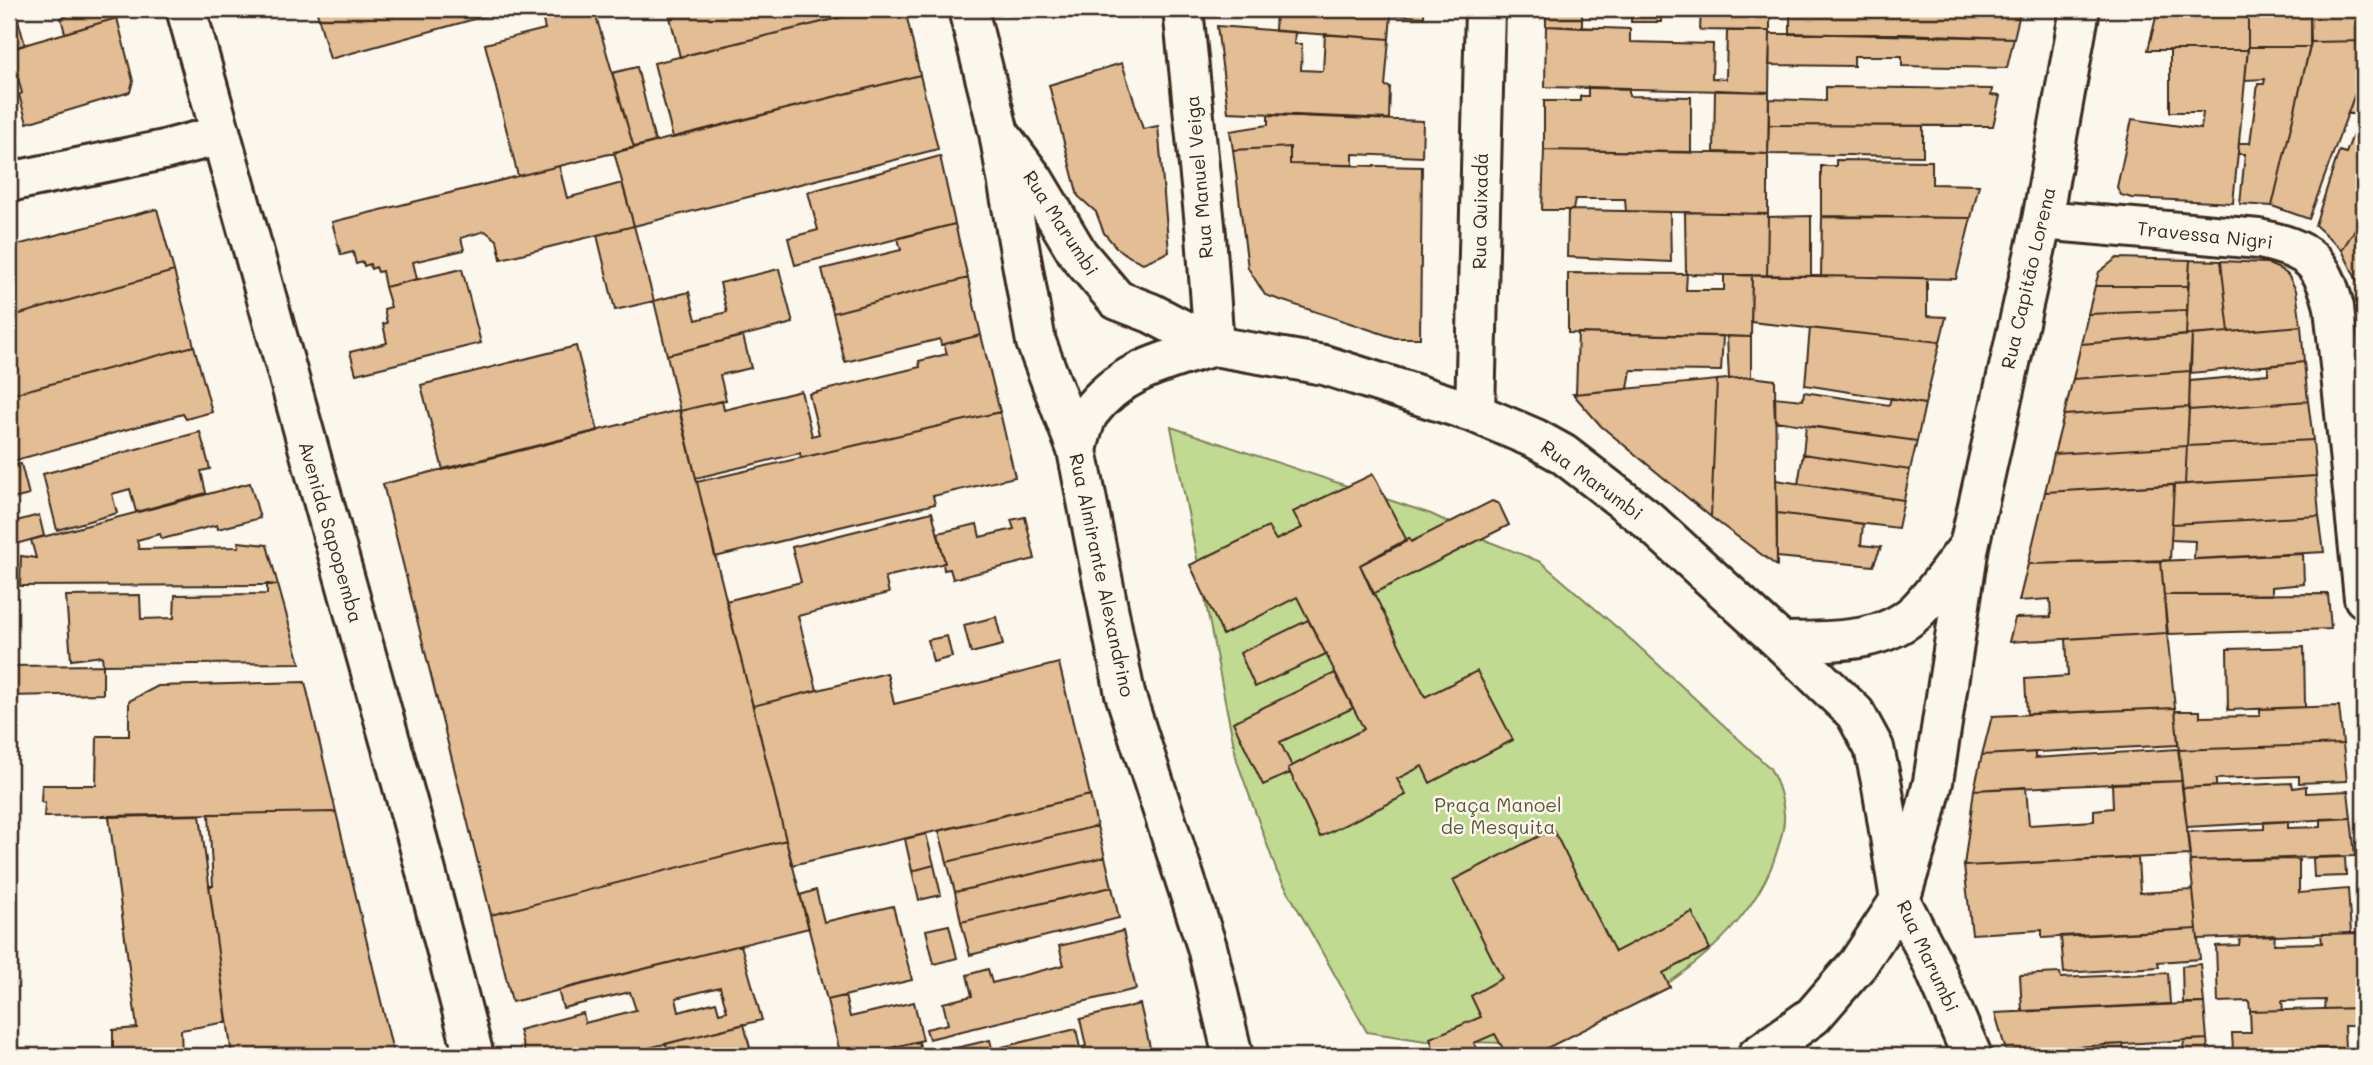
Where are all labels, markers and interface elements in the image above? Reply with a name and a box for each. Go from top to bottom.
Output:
street label: Rua Manuel Veiga [1179,94,1218,260]
street label: Rua Quixadá [1466,152,1493,270]
street label: Rua Marumbi [1018,165,1105,280]
street label: Rua Capitão Lorena [1994,185,2061,371]
street label: Travessa Nigri [2136,215,2274,254]
street label: Rua Marumbi [1536,434,1648,525]
street label: Avenida Sapopemba [294,438,369,625]
street label: Rua Almirante Alexandrino [1064,451,1141,699]
park label: Praça Manoel de Mesquita [1434,792,1562,839]
street label: Rua Marumbi [1892,896,1965,1016]

